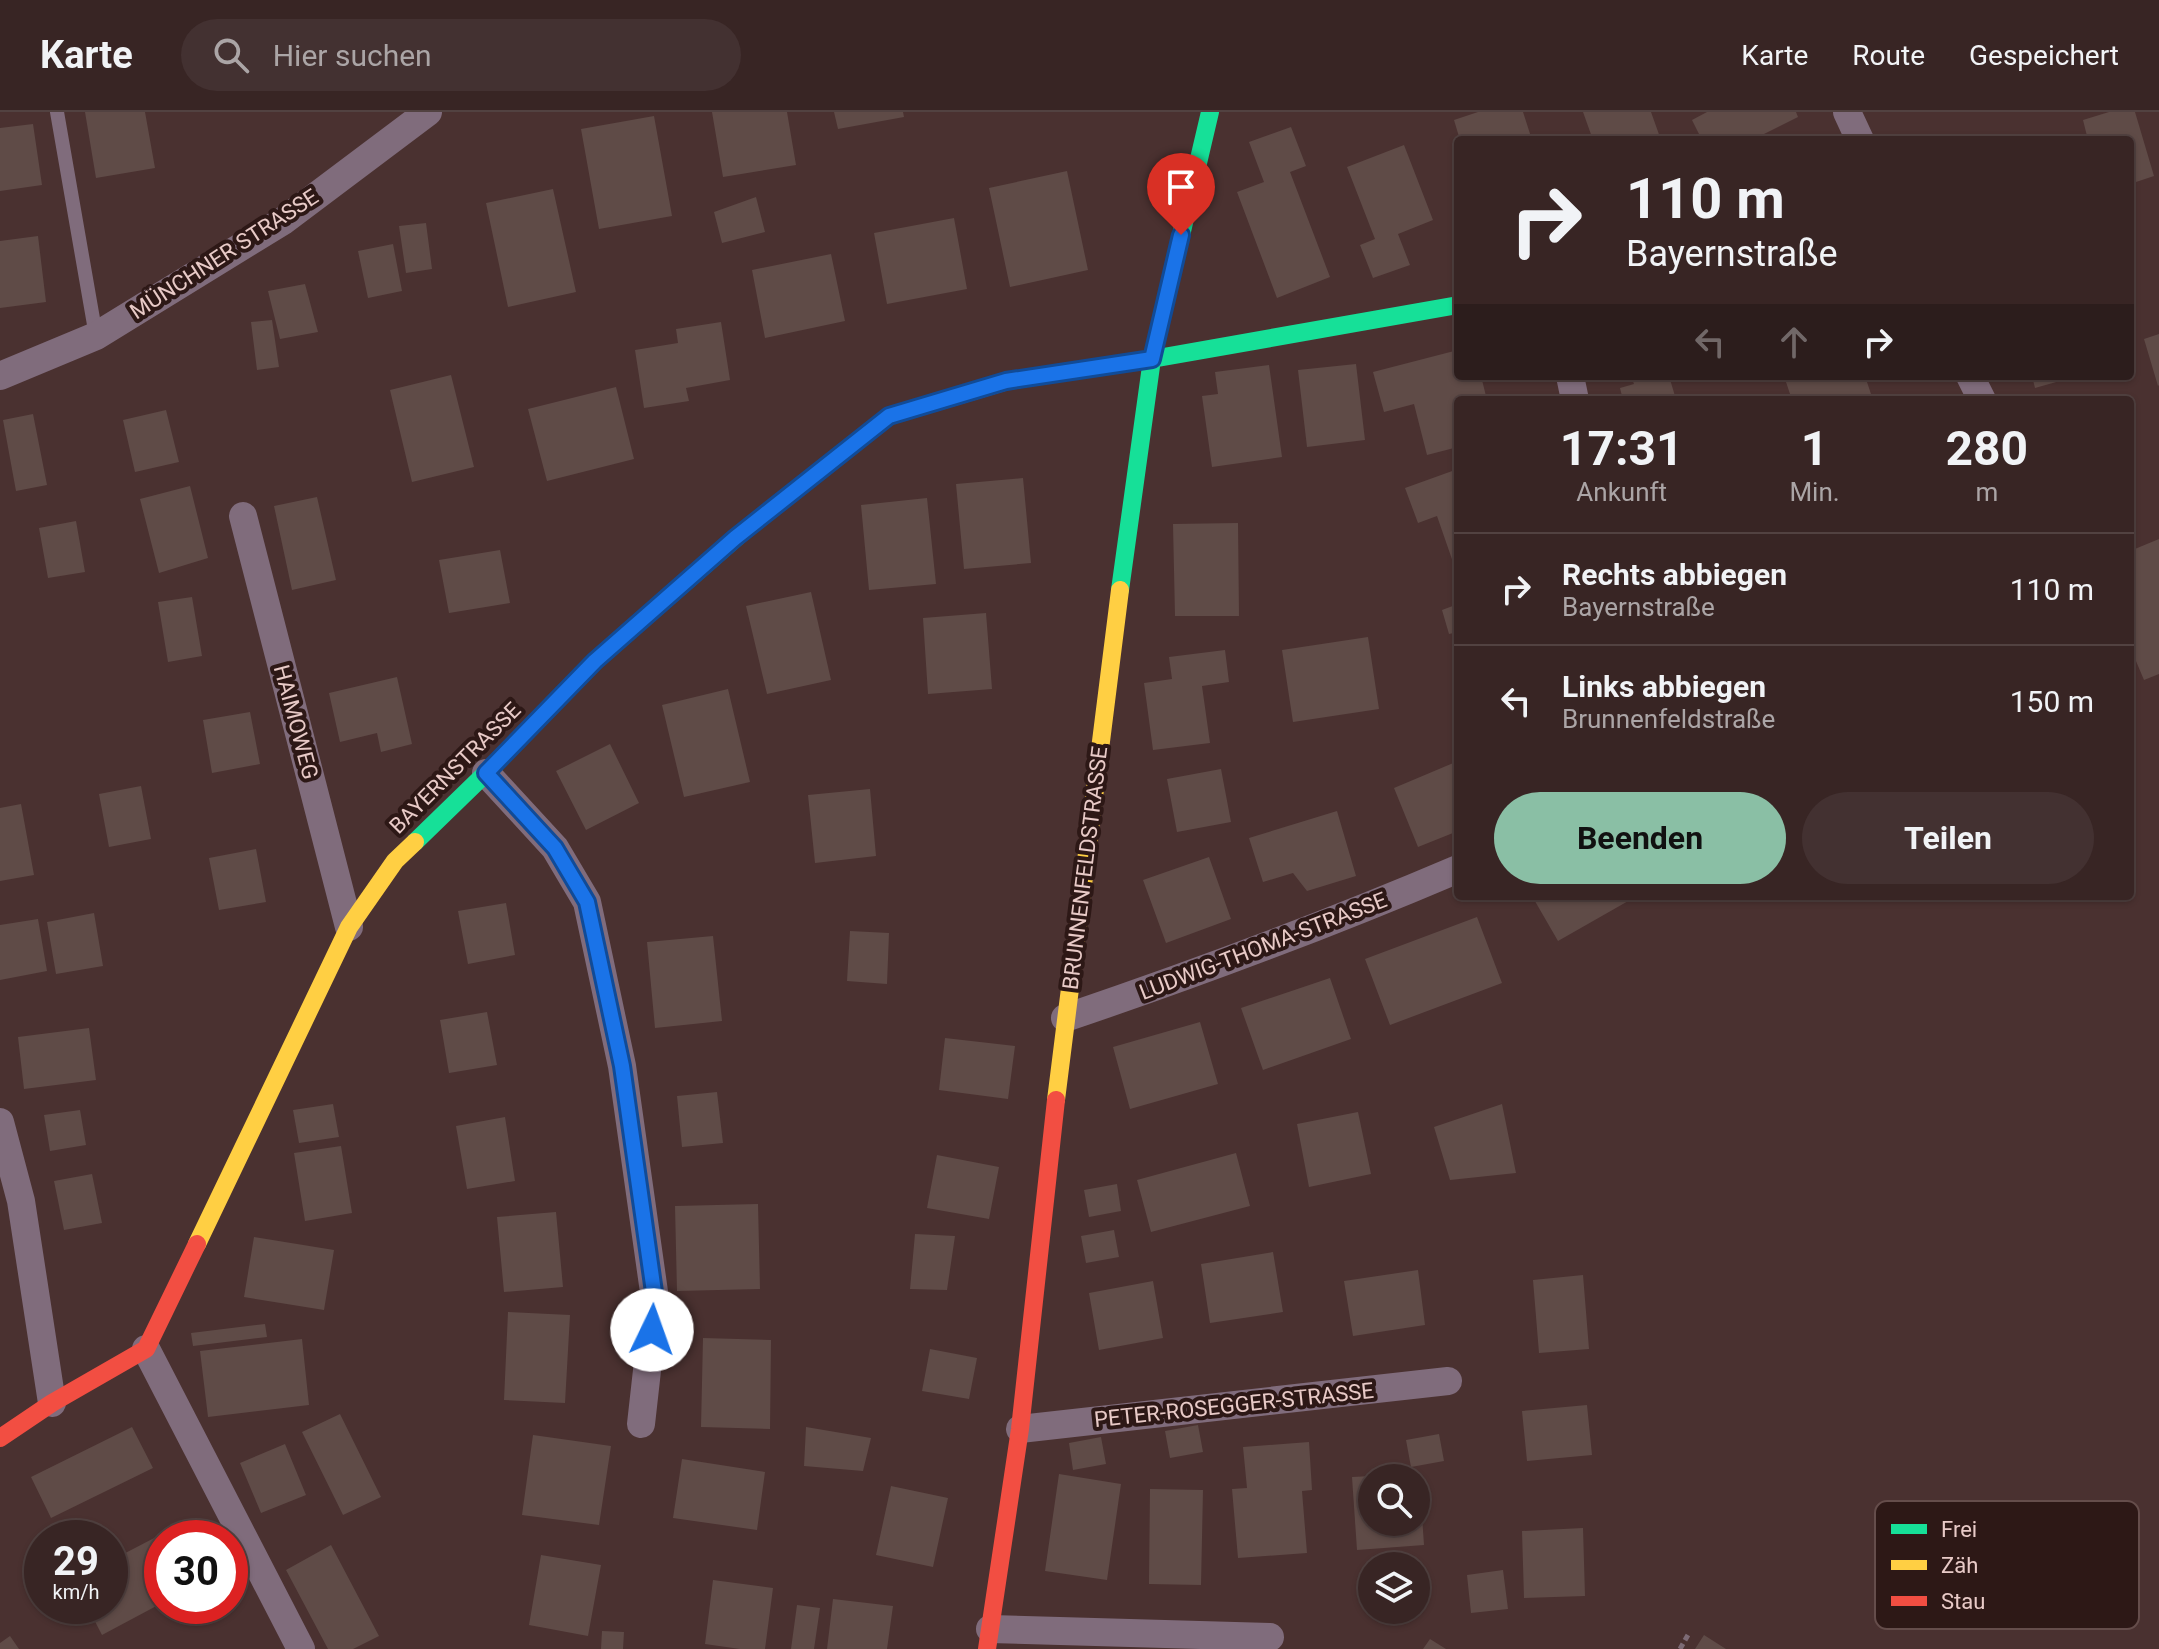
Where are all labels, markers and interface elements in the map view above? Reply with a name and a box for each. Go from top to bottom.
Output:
search box [181,19,741,91]
text: Karte [40,33,133,77]
icon: search [209,33,253,77]
text: Hier suchen [273,38,432,73]
text: Karte [1741,39,1808,72]
text: Route [1852,39,1925,72]
text: Gespeichert [1969,39,2119,72]
pin [1147,153,1215,235]
icon: arrive [1159,165,1203,209]
text: 110 m [1626,166,1785,232]
icon: right [1494,168,1598,272]
street label: MÜNCHNER STRASSE [125,184,323,324]
text: Bayernstraße [1626,233,1838,275]
icon: left [1688,320,1732,364]
icon: ahead [1772,320,1816,364]
icon: right [1856,320,1900,364]
text: 17:31 [1560,420,1684,477]
text: 1 [1801,420,1828,477]
text: 280 [1946,420,2028,477]
text: Ankunft [1576,477,1667,507]
text: Min. [1789,477,1840,507]
text: m [1975,477,1998,507]
text: Rechts abbiegen [1562,557,1787,592]
icon: right [1494,567,1538,611]
text: 110 m [2010,572,2094,607]
text: Bayernstraße [1562,592,1715,622]
street label: HAIMOWEG [269,662,323,782]
text: Links abbiegen [1562,669,1766,704]
icon: left [1494,679,1538,723]
text: 150 m [2010,684,2094,719]
street label: BAYERNSTRASSE [384,697,526,839]
text: Brunnenfeldstraße [1562,704,1775,734]
street label: BRUNNENFELDSTRASSE [1058,745,1112,991]
button: Beenden [1494,792,1786,884]
button: Teilen [1802,792,2094,884]
street label: LUDWIG-THOMA-STRASSE [1136,887,1390,1005]
position arrow [610,1288,694,1372]
street label: PETER-ROSEGGER-STRASSE [1093,1378,1375,1432]
map controls [1358,1464,1430,1624]
button: search [1358,1464,1430,1536]
legend [1875,1501,2139,1629]
text: Frei [1941,1517,1977,1542]
speed limit sign: 30 [144,1520,248,1624]
text: 29 [53,1538,99,1585]
button: layers [1358,1552,1430,1624]
text: Zäh [1941,1553,1978,1578]
text: km/h [53,1580,99,1604]
text: Stau [1941,1589,1985,1614]

